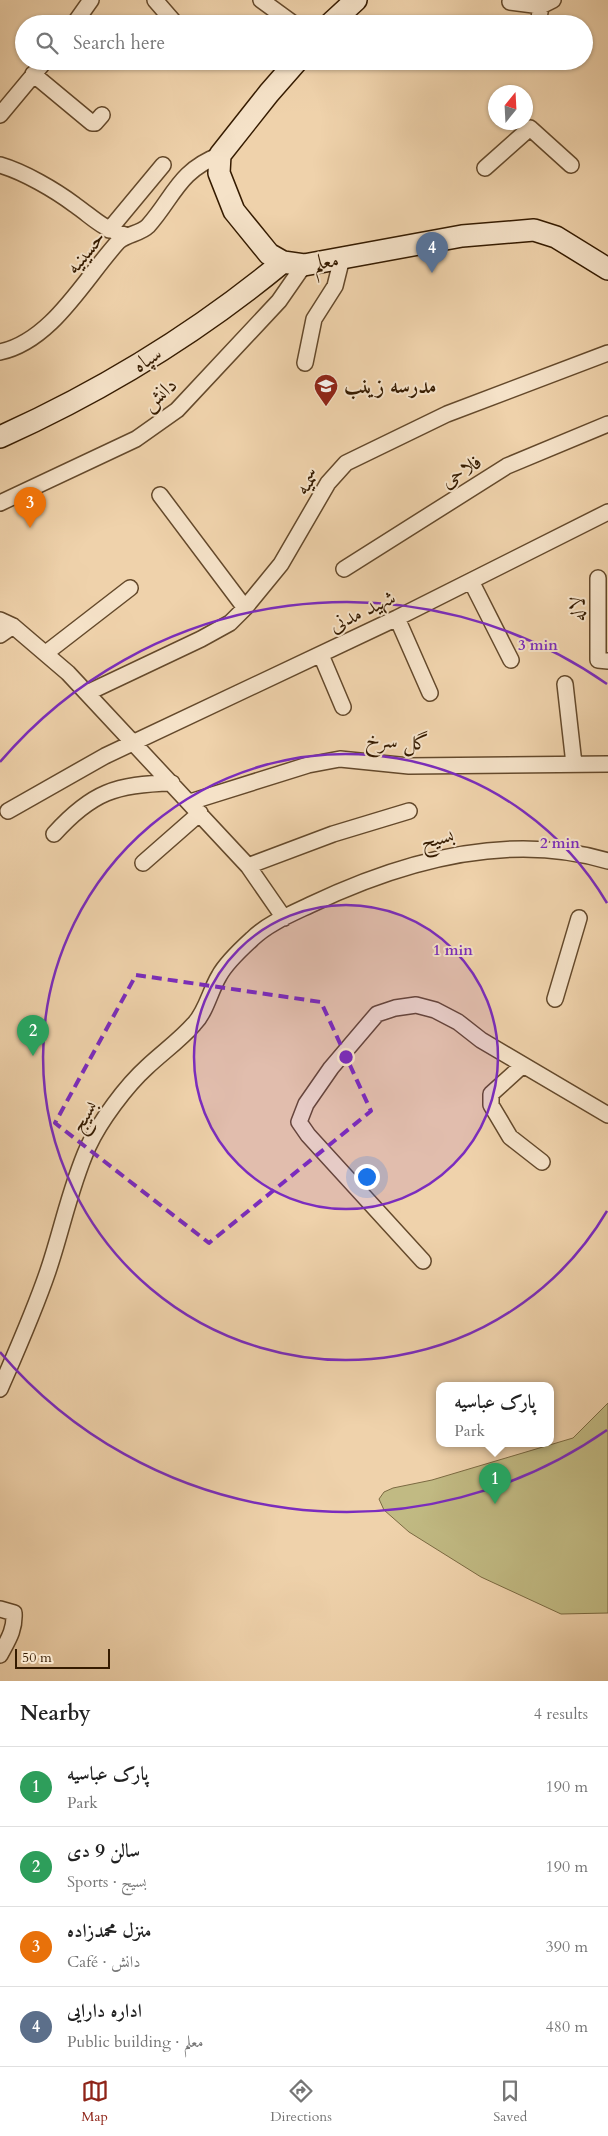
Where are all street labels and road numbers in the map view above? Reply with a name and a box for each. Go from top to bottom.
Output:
street label: حسینیه [59,224,112,280]
street label: معلم [311,245,342,284]
street label: سپاه [127,339,168,380]
street label: دانش [135,371,184,418]
street label: فلاحی [435,448,487,495]
street label: سمیه [288,462,327,501]
street label: شهید مدنی [324,583,400,640]
street label: لاله [563,597,592,621]
street label: گل سرخ [364,725,430,762]
street label: بسیح [418,821,458,860]
street label: بسیج [62,1094,108,1140]

